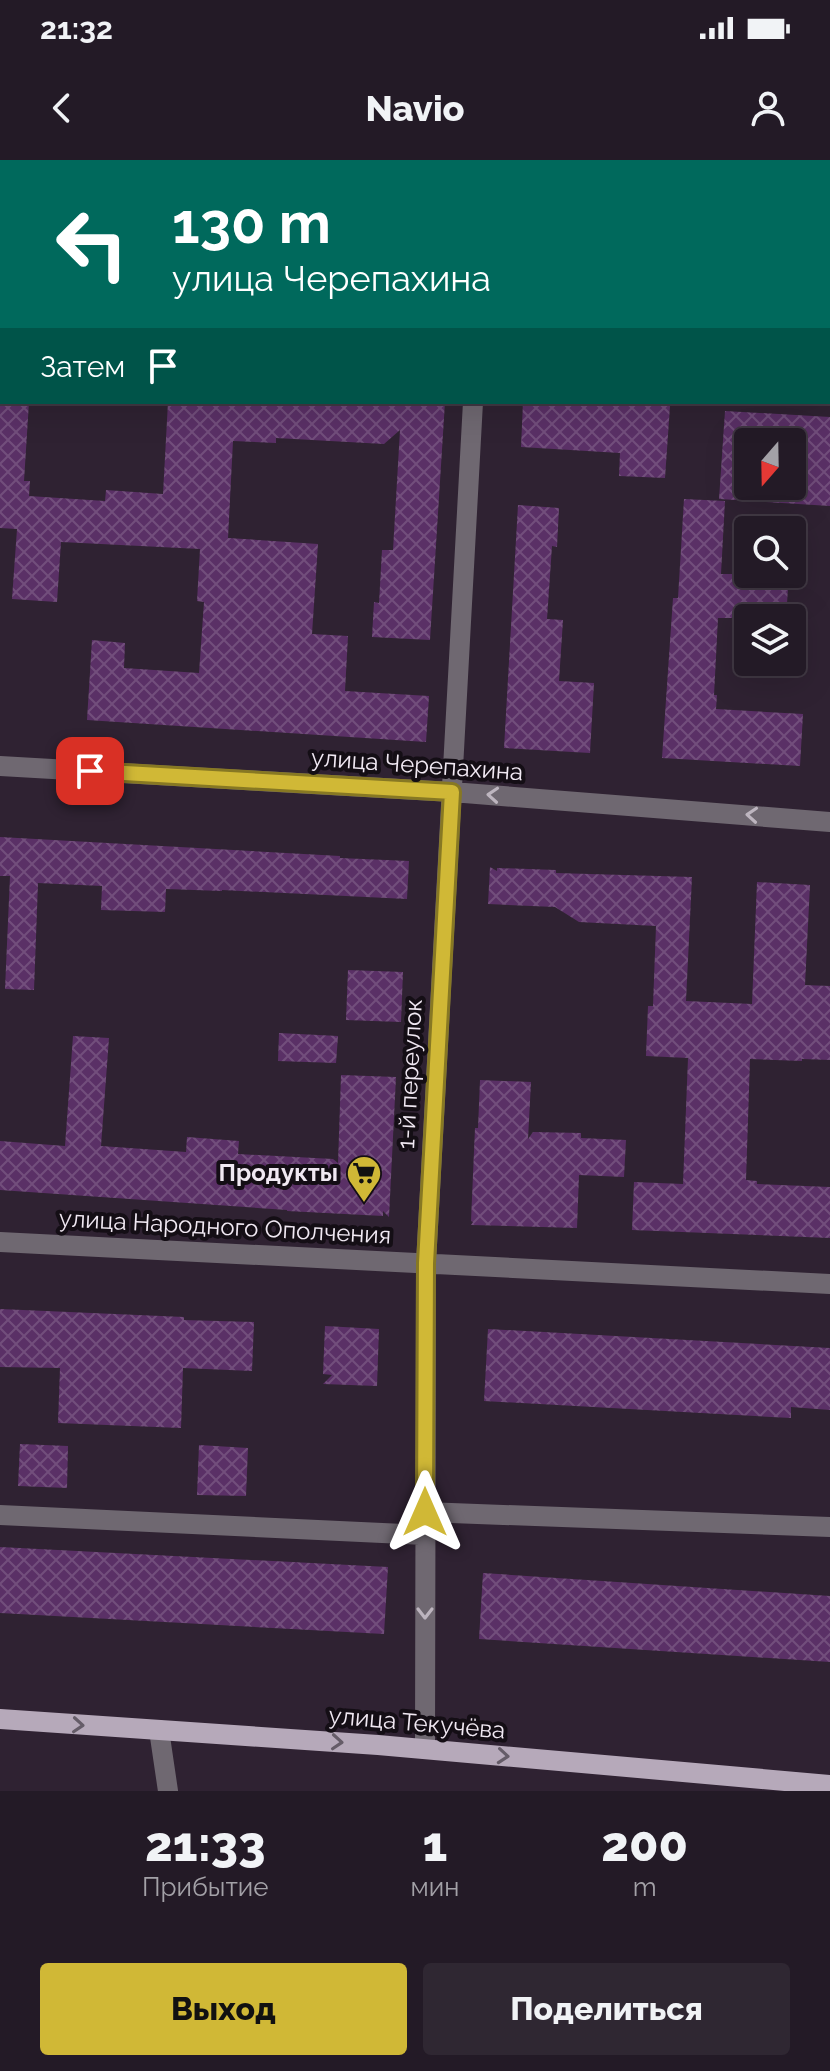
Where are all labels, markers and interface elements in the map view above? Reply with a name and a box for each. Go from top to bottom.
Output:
text: 21:32 [40,11,113,46]
icon: back [40,86,84,130]
icon: person [746,86,790,130]
text: Navio [365,87,465,129]
text: 130 m [172,190,331,256]
icon: left [40,192,144,296]
text: улица Черепахина [172,257,491,299]
icon: arrive [141,344,185,388]
text: Затем [40,349,125,384]
north arrow [734,428,806,500]
map controls [734,428,806,676]
button: search [734,516,806,588]
button: layers [734,604,806,676]
pin [56,737,124,805]
street label: улица Черепахина [310,743,524,786]
icon: arrive [68,749,112,793]
one-way arrow [486,787,499,804]
one-way arrow [745,807,758,824]
street label: 1-й переулок [391,998,428,1150]
supermarket icon: Продукты [345,1154,383,1204]
place label: Продукты [219,1158,338,1187]
street label: улица Народного Ополчения [58,1203,392,1250]
position arrow [383,1470,467,1554]
one-way arrow [416,1607,434,1620]
street label: улица Текучёва [327,1700,507,1745]
one-way arrow [72,1716,85,1733]
one-way arrow [331,1733,344,1750]
one-way arrow [497,1747,510,1764]
text: 21:33 [145,1816,265,1872]
text: 1 [422,1816,447,1872]
text: 200 [601,1816,688,1872]
text: Прибытие [142,1872,269,1902]
text: мин [410,1872,459,1902]
text: m [633,1872,657,1902]
button: Выход [40,1963,407,2055]
button: Поделиться [423,1963,790,2055]

